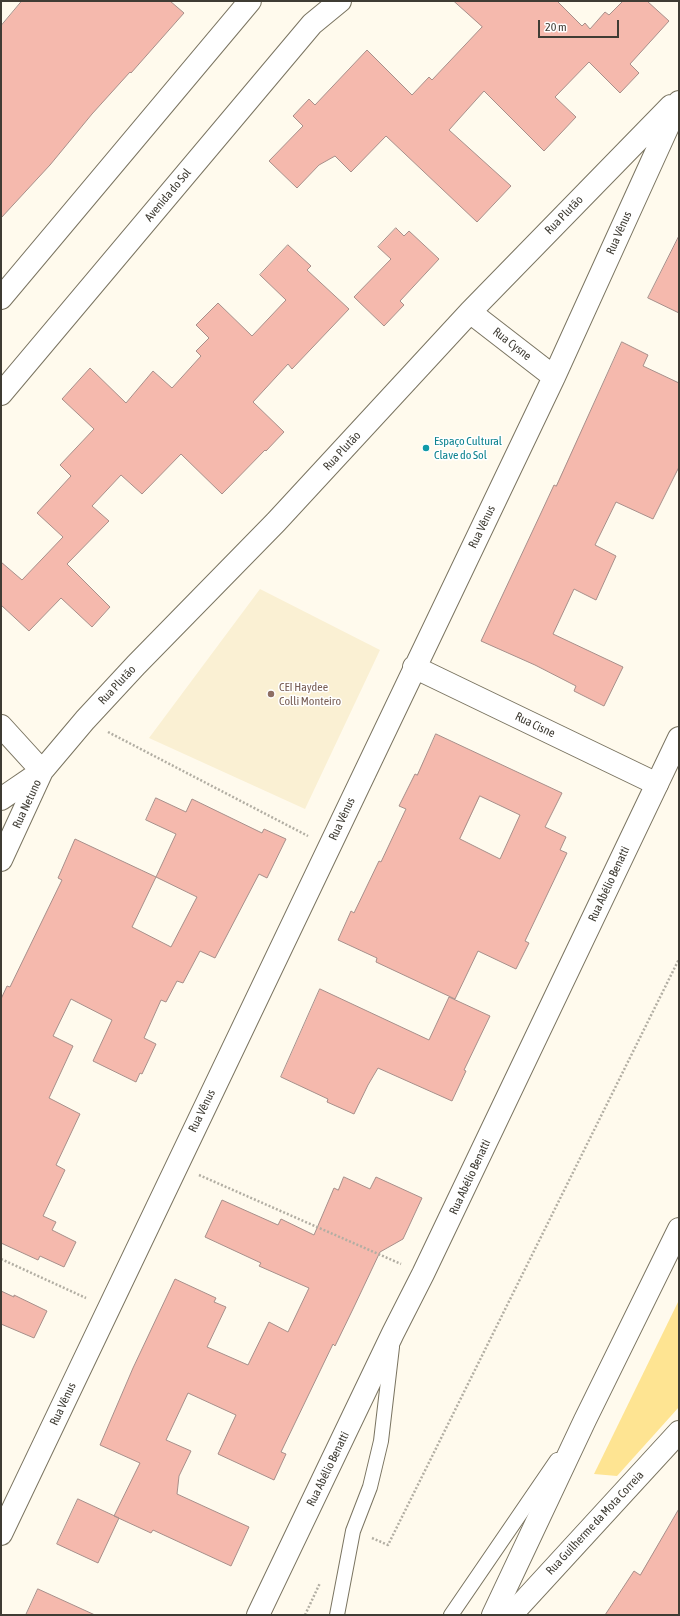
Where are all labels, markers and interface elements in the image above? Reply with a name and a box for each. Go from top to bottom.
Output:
scale bar [540,12,621,38]
text: 20 m [545,20,567,34]
street label: Avenida do Sol [142,166,194,224]
street label: Rua Plutão [542,193,586,237]
street label: Rua Vênus [603,209,635,257]
street label: Rua Cysne [490,325,534,363]
street label: Rua Plutão [320,428,364,474]
place label: Espaço Cultural Clave do Sol [434,434,502,462]
marker: Espaço Cultural Clave do Sol [421,443,431,453]
street label: Rua Vênus [465,503,499,551]
street label: Rua Plutão [95,662,139,708]
place label: CEI Haydee Colli Monteiro [279,680,341,708]
marker: CEI Haydee Colli Monteiro [266,689,276,699]
street label: Rua Cisne [513,709,557,741]
street label: Rua Netuno [9,777,45,831]
street label: Rua Vênus [326,795,358,843]
street label: Rua Abélio Benatti [585,844,633,924]
street label: Rua Vênus [185,1087,219,1135]
street label: Rua Abélio Benatti [446,1137,494,1217]
street label: Rua Vênus [47,1380,79,1428]
street label: Rua Abélio Benatti [304,1429,352,1509]
street label: Rua Guilherme da Mota Correia [543,1468,647,1578]

